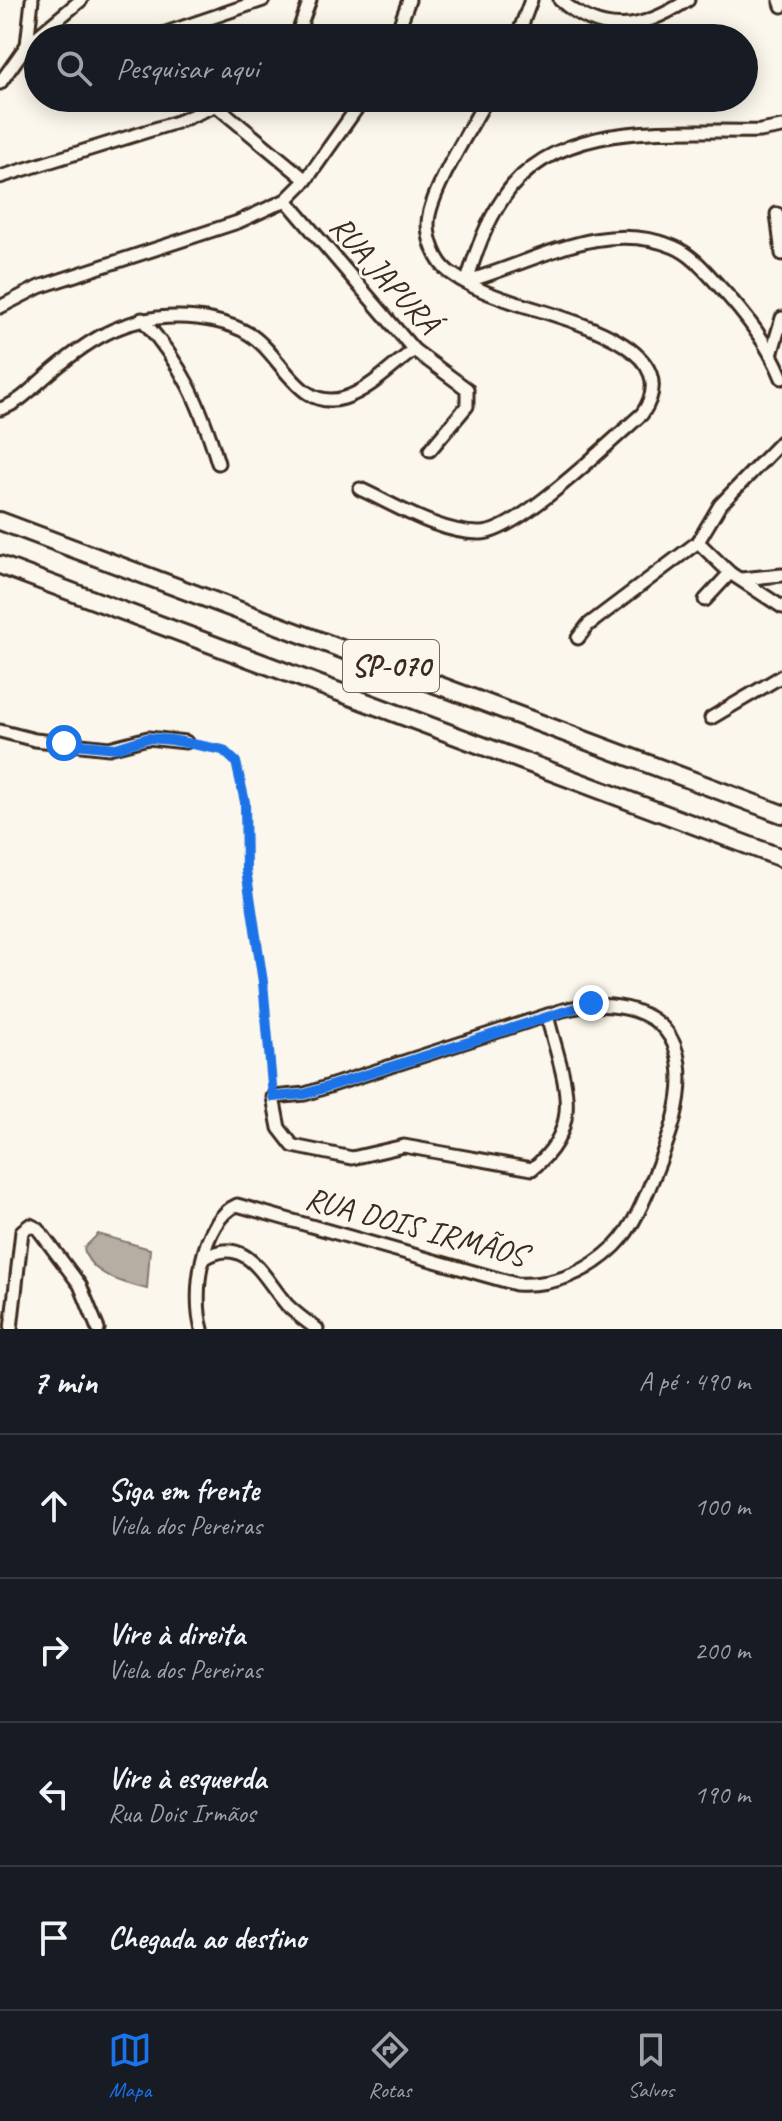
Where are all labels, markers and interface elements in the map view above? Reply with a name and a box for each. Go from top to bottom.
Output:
search box [24,24,758,112]
icon: search [52,46,96,90]
text: Pesquisar aqui [116,49,259,87]
street label: RUA JAPURÁ [321,207,451,345]
road number: SP-070 [343,640,439,692]
route start [46,725,82,761]
route end [573,985,609,1021]
street label: RUA DOIS IRMÃOS [301,1177,537,1277]
text: 7 min [32,1360,97,1403]
text: A pé · 490 m [639,1365,750,1398]
text: Siga em frente [108,1471,259,1509]
icon: ahead [32,1484,76,1528]
text: 100 m [694,1490,750,1523]
text: Viela dos Pereiras [108,1509,262,1542]
text: Vire à direita [108,1615,245,1653]
icon: right [32,1628,76,1672]
text: 200 m [694,1634,750,1667]
text: Viela dos Pereiras [108,1653,262,1686]
text: Vire à esquerda [108,1759,266,1797]
icon: left [32,1772,76,1816]
text: 190 m [694,1778,750,1811]
text: Rua Dois Irmãos [108,1797,255,1830]
icon: arrive [32,1916,76,1960]
text: Chegada ao destino [108,1919,306,1957]
tab: Mapa [108,2028,152,2104]
tab: Rotas [368,2028,412,2104]
tab: Salvos [628,2028,674,2104]

